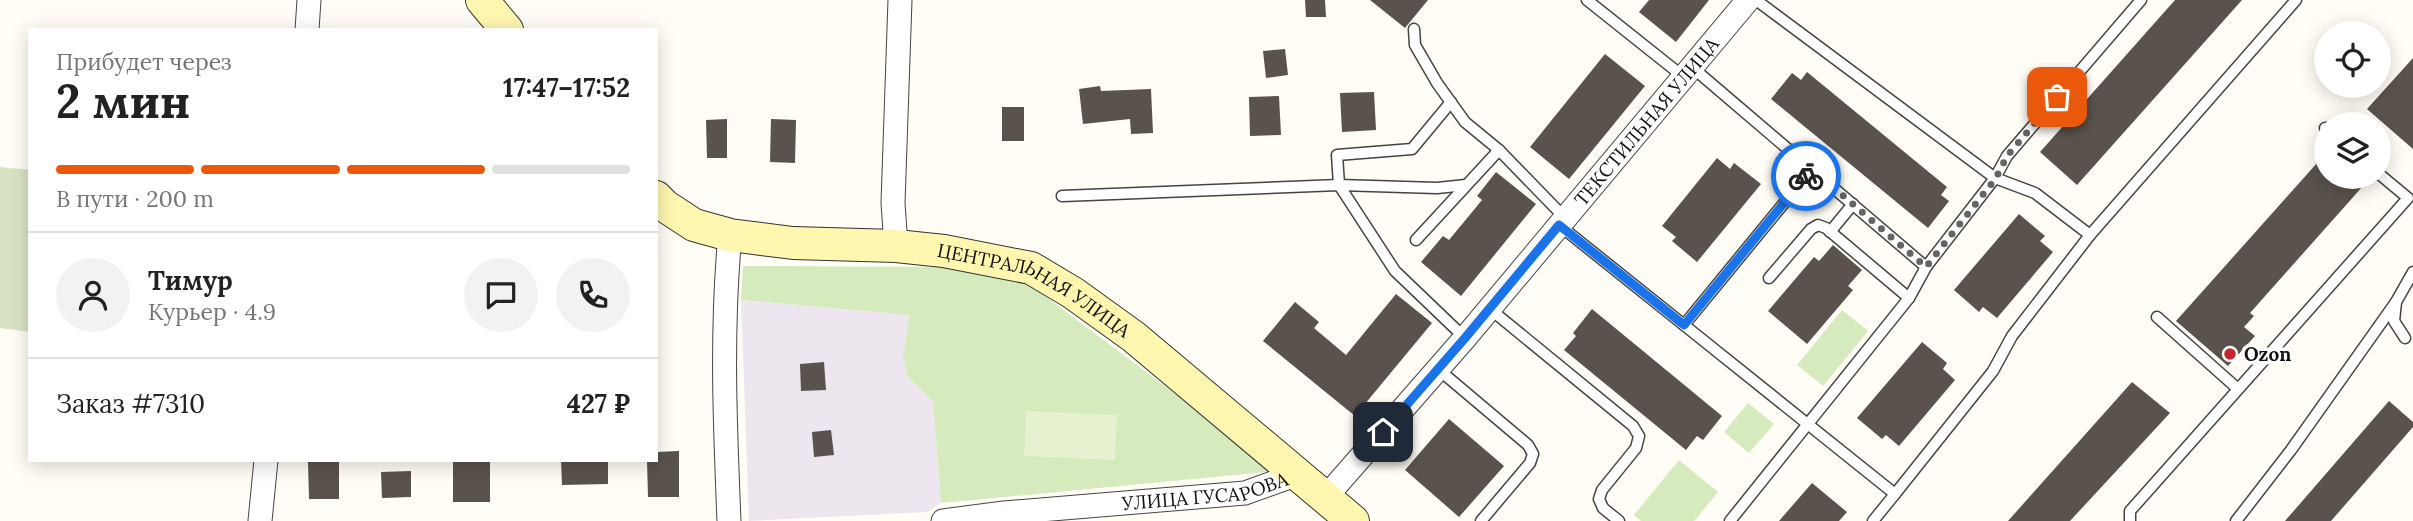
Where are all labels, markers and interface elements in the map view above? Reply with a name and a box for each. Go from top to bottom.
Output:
map controls [2314,21,2391,189]
button: locate [2314,21,2391,98]
street label: ТЕКСТИЛЬНАЯ УЛИЦА [1569,31,1724,211]
text: Прибудет через [56,47,232,76]
pin [2027,67,2087,127]
text: 17:47–17:52 [503,71,630,104]
text: 2 мин [56,72,190,131]
icon: bag [2038,78,2076,116]
button: layers [2314,112,2391,189]
courier [1771,141,1841,211]
icon: bike [1787,157,1825,195]
text: В пути · 200 m [56,184,214,213]
street label: ЦЕНТРАЛЬНАЯ УЛИЦА [935,238,1136,343]
button: person [56,258,130,332]
button: chat [464,258,538,332]
button: phone [556,258,630,332]
text: Тимур [148,264,233,297]
text: Курьер · 4.9 [148,297,276,326]
place label: Ozon [2244,342,2291,366]
marker: Ozon [2222,346,2238,362]
text: Заказ #7310 [56,387,205,420]
text: 427 ₽ [567,387,630,420]
pin [1353,402,1413,462]
icon: home [1364,413,1402,451]
street label: УЛИЦА ГУСАРОВА [1120,466,1292,515]

